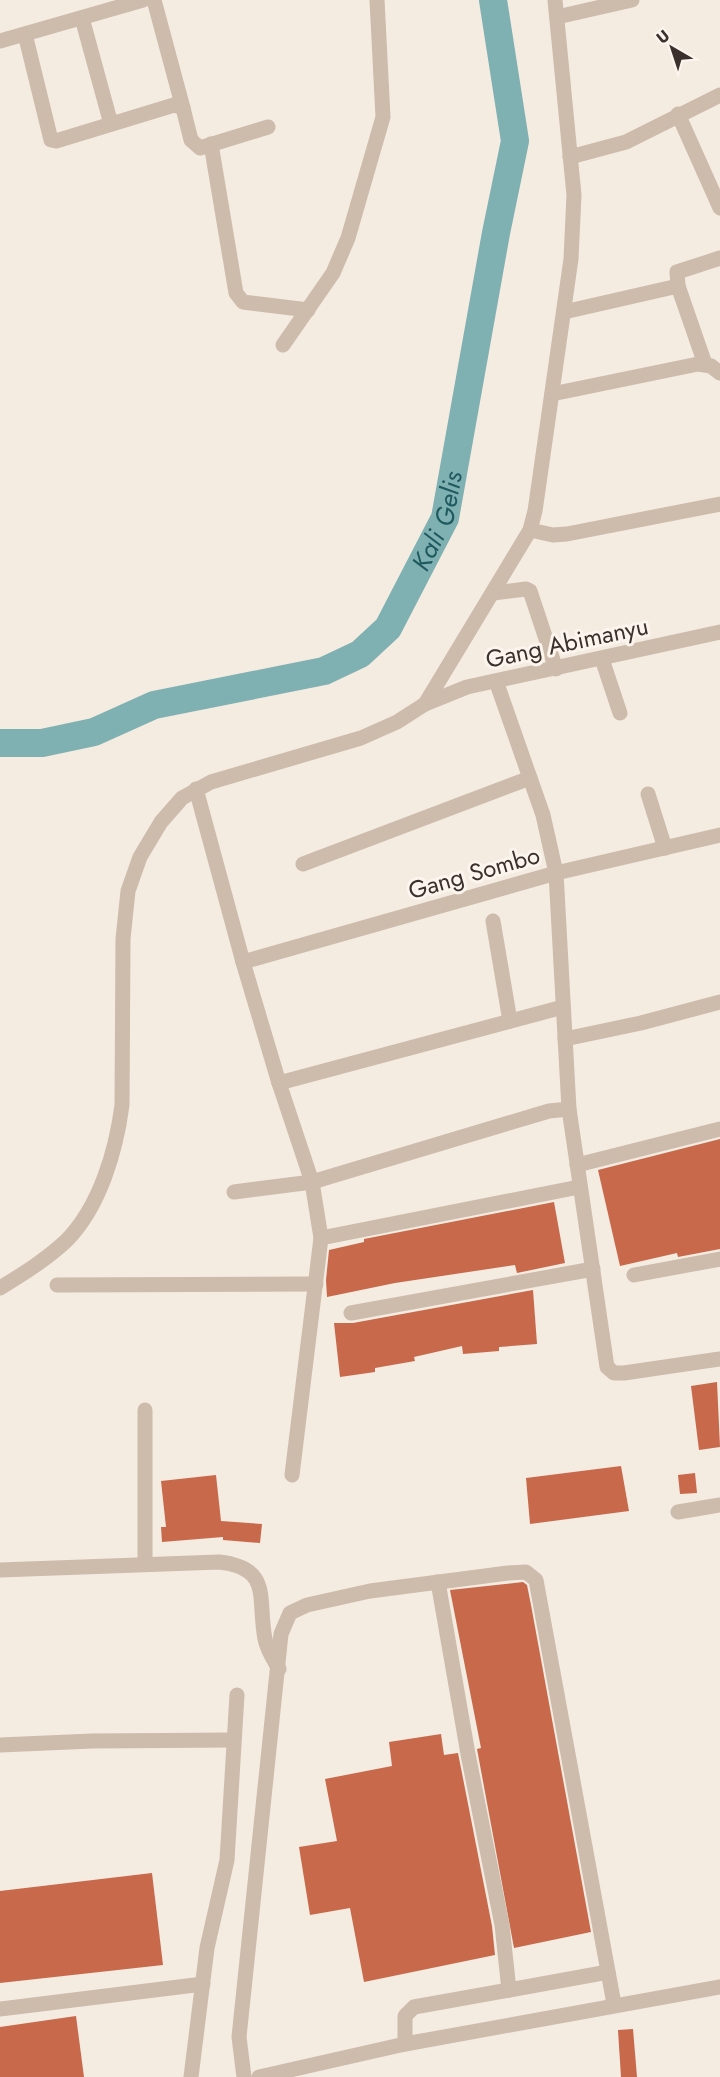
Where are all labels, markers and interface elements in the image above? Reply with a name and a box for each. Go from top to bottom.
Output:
north arrow [642,18,702,78]
text: U [651,24,674,49]
water label: Kali Gelis [402,468,472,578]
street label: Gang Abimanyu [482,608,651,677]
street label: Gang Sombo [404,837,544,908]

